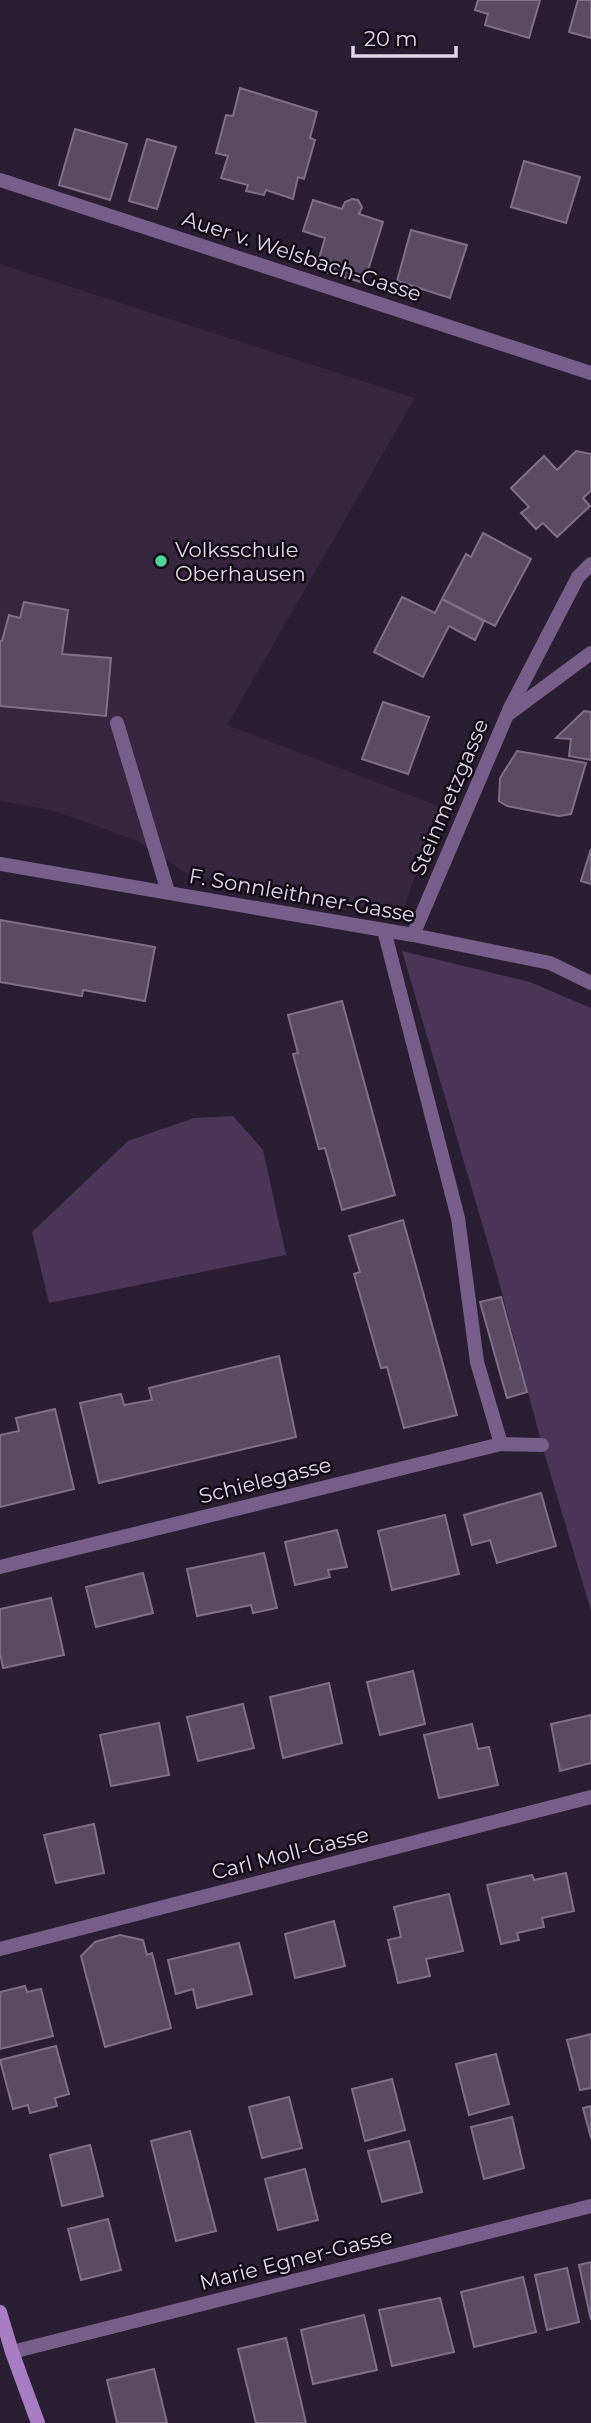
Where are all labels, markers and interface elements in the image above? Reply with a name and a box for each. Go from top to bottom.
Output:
scale bar [353,14,456,58]
text: 20 m [364,26,418,51]
street label: Auer v. Welsbach-Gasse [180,206,424,306]
place label: Volksschule Oberhausen [175,537,306,586]
marker: Volksschule Oberhausen [153,553,169,569]
street label: Steinmetzgasse [405,715,493,879]
street label: F. Sonnleithner-Gasse [187,863,417,927]
street label: Schielegasse [196,1451,334,1509]
street label: Carl Moll-Gasse [209,1821,371,1885]
street label: Marie Egner-Gasse [197,2223,395,2295]

